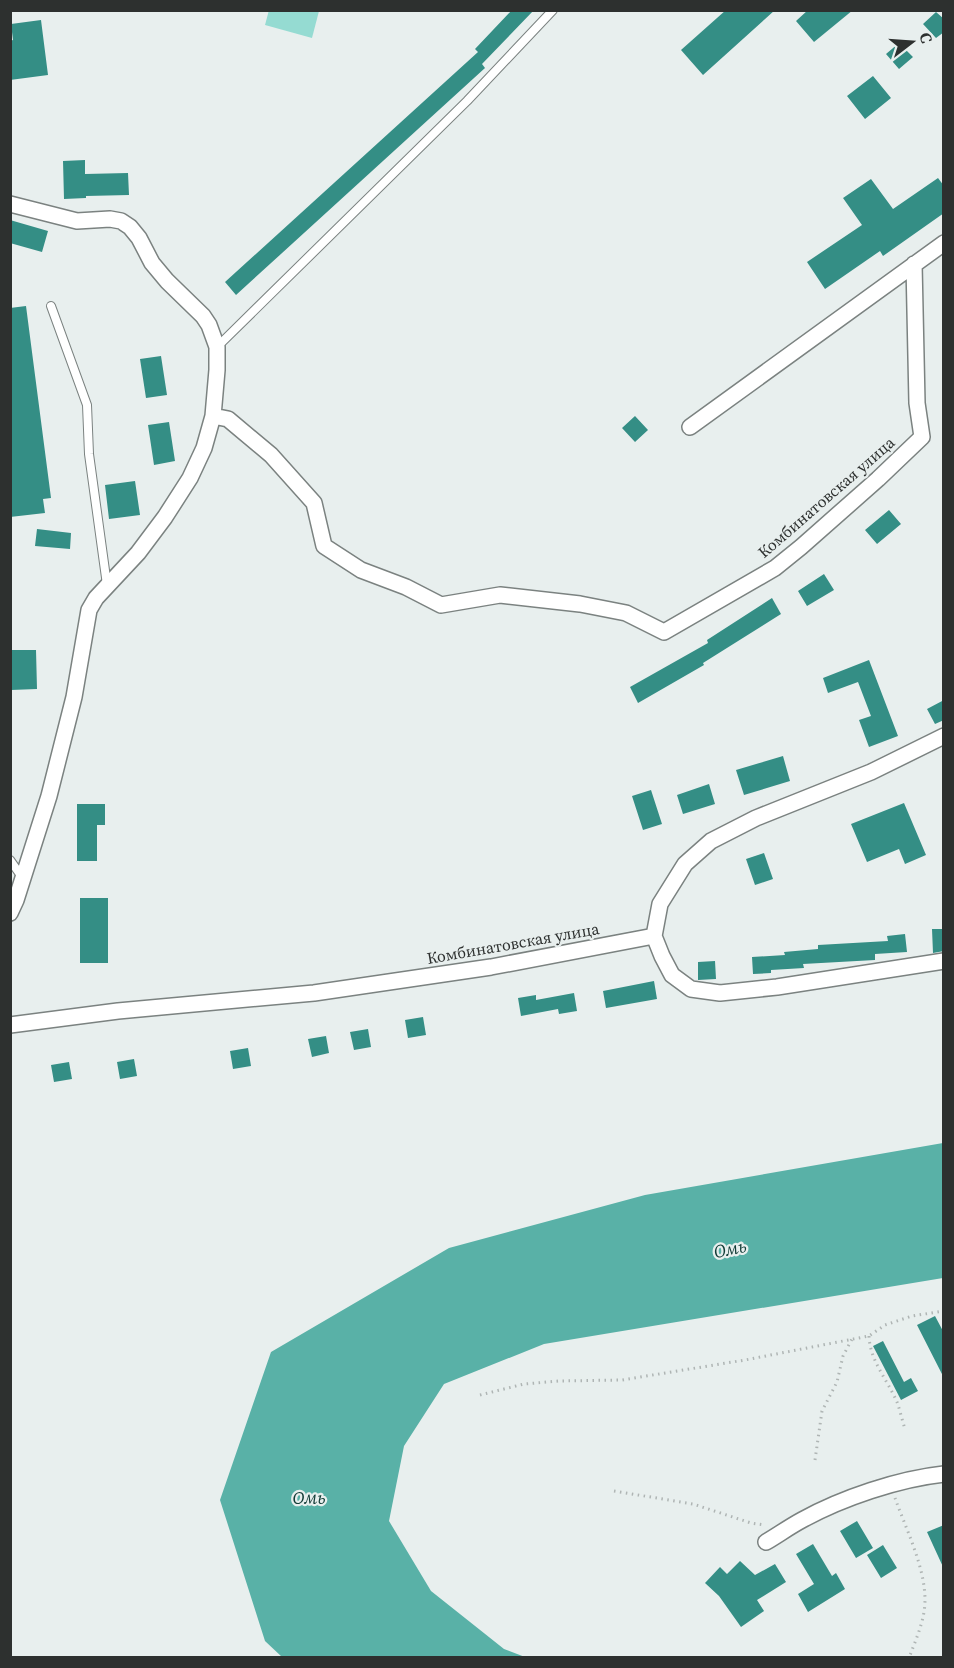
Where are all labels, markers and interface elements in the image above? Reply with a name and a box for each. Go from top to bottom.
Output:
north arrow [882,12,942,72]
text: С [914,30,938,46]
street label: Комбинатовская улица [753,431,900,563]
street label: Комбинатовская улица [425,917,602,969]
water label: Омь [711,1233,749,1264]
water label: Омь [293,1485,325,1510]

